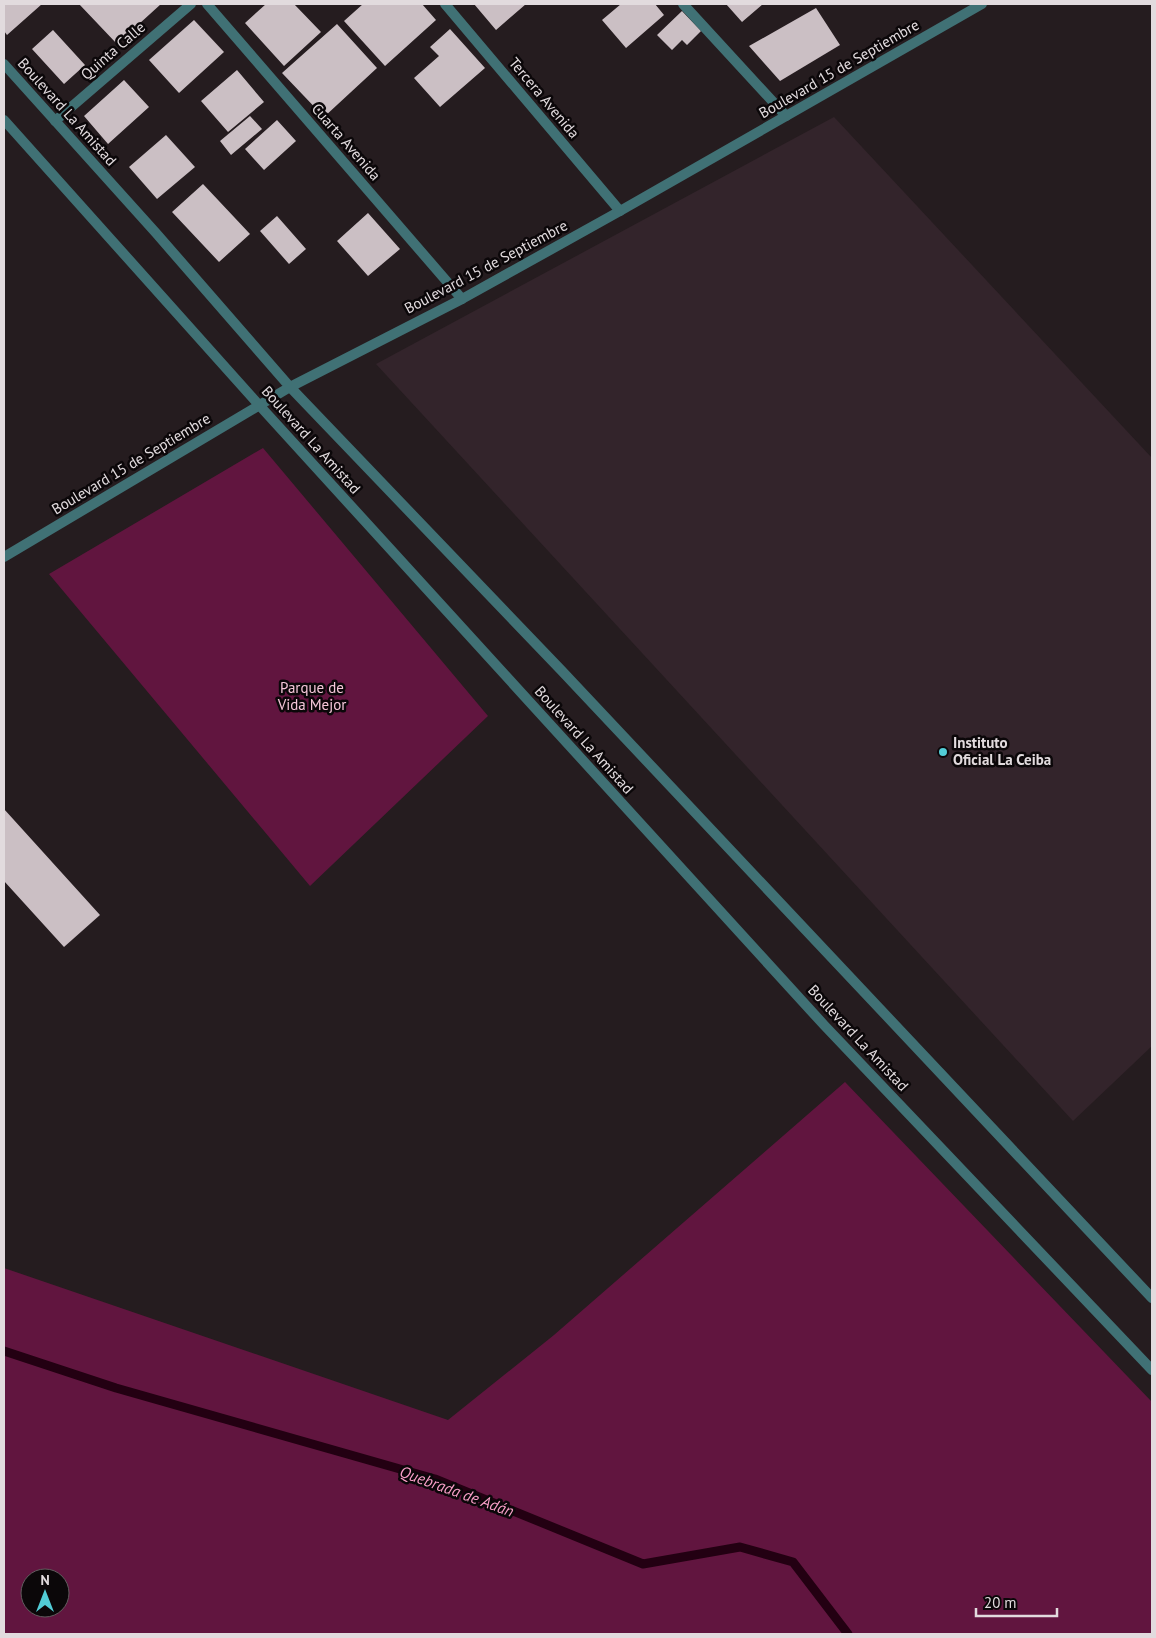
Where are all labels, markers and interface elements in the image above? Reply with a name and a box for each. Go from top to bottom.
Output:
street label: Boulevard 15 de Septiembre [755,15,922,122]
street label: Quinta Calle [77,17,149,84]
street label: Tercera Avenida [505,53,584,142]
street label: Boulevard La Amistad [14,54,121,170]
street label: Cuarta Avenida [308,99,385,184]
street label: Boulevard 15 de Septiembre [401,215,571,318]
street label: Boulevard La Amistad [258,382,365,498]
street label: Boulevard 15 de Septiembre [48,409,214,519]
park label: Parque de Vida Mejor [277,678,346,714]
street label: Boulevard La Amistad [531,682,638,798]
place label: Instituto Oficial La Ceiba [953,733,1051,769]
marker: Instituto Oficial La Ceiba [937,746,949,758]
street label: Boulevard La Amistad [804,980,913,1095]
water label: Quebrada de Adán [397,1461,517,1521]
north arrow [20,1568,70,1618]
text: N [40,1571,50,1589]
scale bar [976,1586,1057,1618]
text: 20 m [984,1593,1017,1612]

